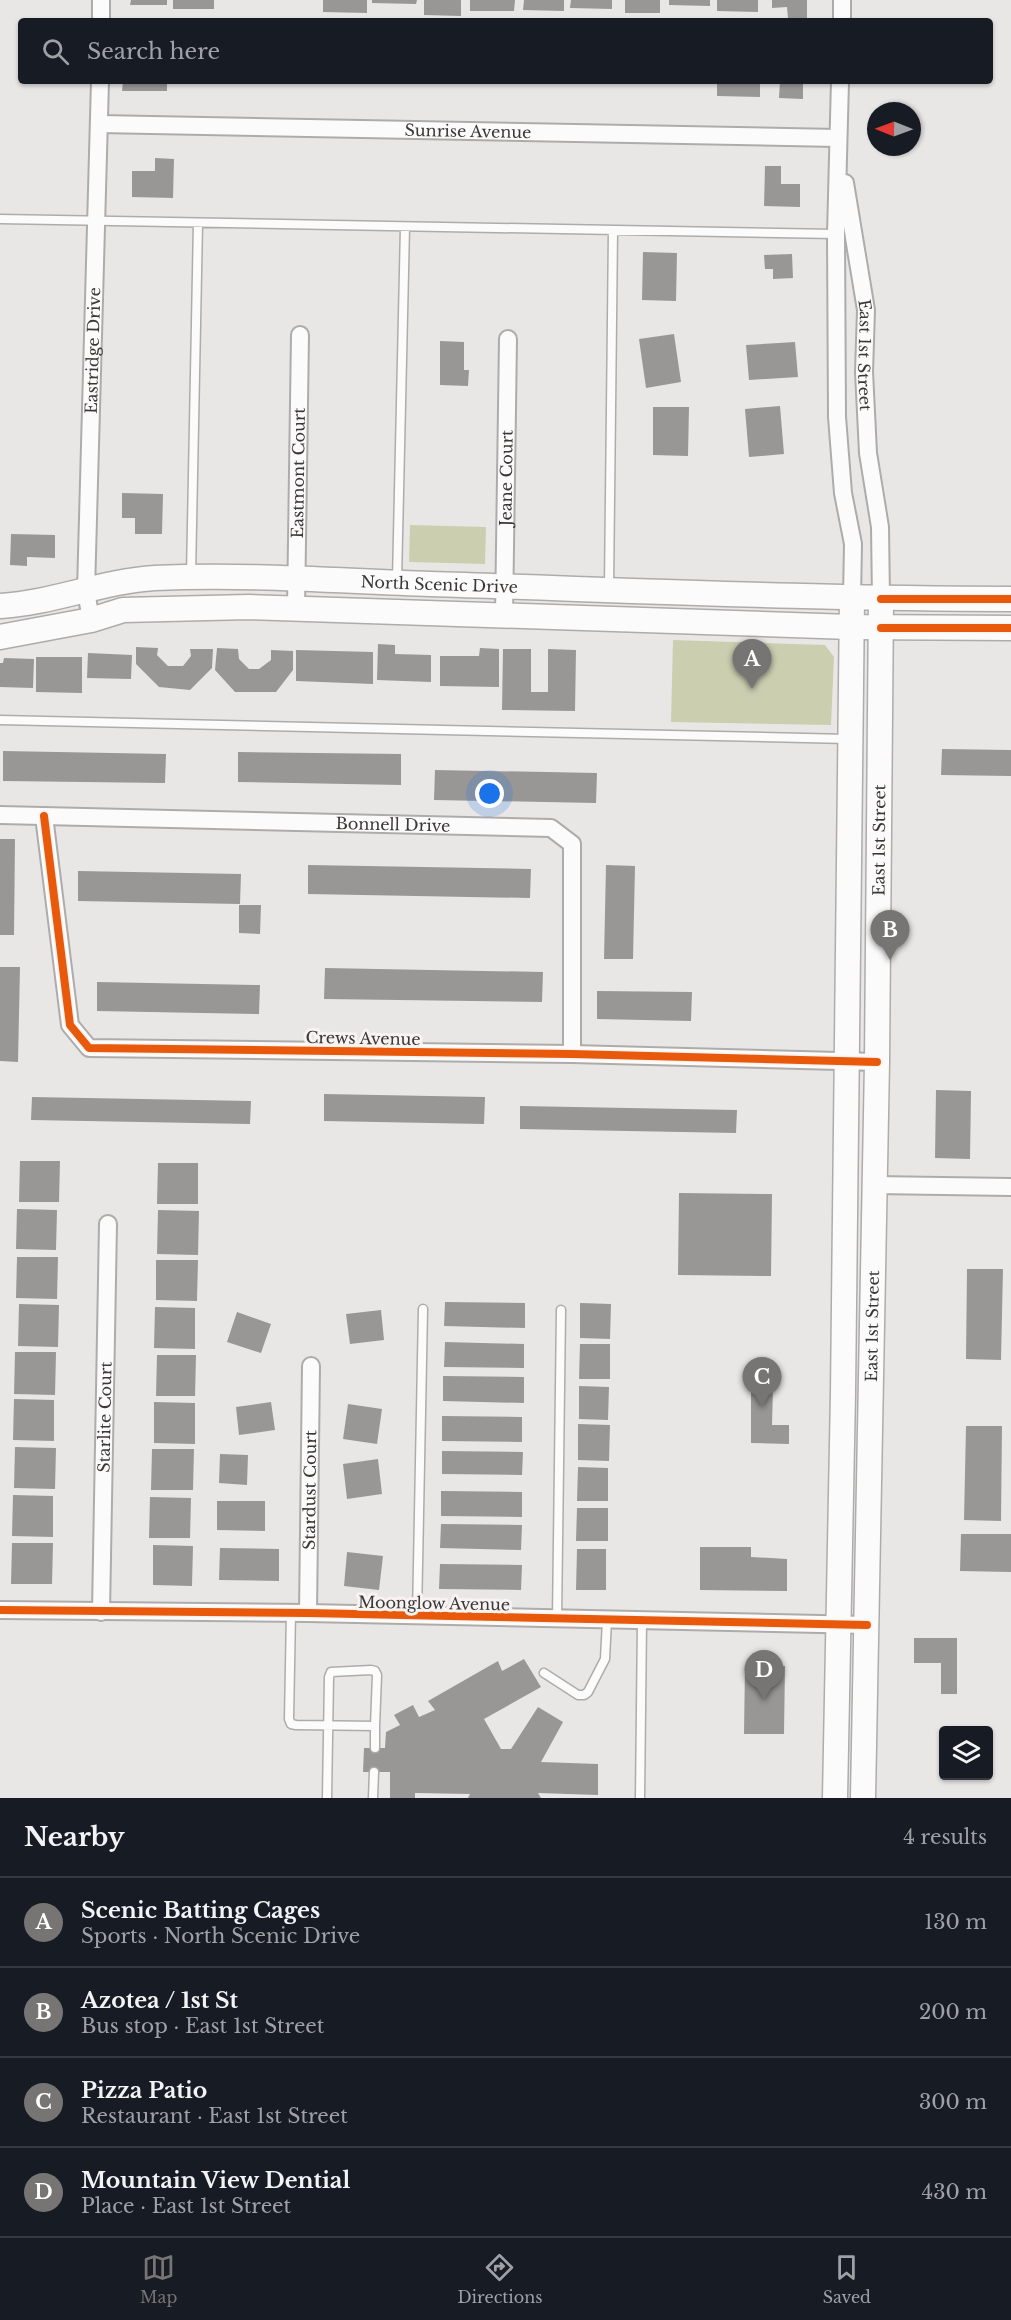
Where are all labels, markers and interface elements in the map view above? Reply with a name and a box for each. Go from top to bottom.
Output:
search box [18,18,993,84]
icon: search [39,35,72,68]
text: Search here [87,38,220,65]
north arrow [867,102,921,156]
street label: Sunrise Avenue [404,120,531,142]
street label: Eastridge Drive [81,287,104,414]
street label: East 1st Street [854,298,876,412]
street label: Eastmont Court [287,407,309,539]
street label: Jeane Court [495,430,517,528]
street label: North Scenic Drive [360,571,518,597]
pin: A [732,640,771,689]
your location [475,779,504,808]
street label: East 1st Street [868,784,889,896]
street label: Bonnell Drive [335,813,450,836]
pin: B [870,910,910,960]
street label: Crews Avenue [305,1027,421,1049]
street label: East 1st Street [861,1270,883,1382]
pin: C [742,1358,782,1407]
street label: Starlite Court [94,1361,116,1473]
street label: Stardust Court [299,1430,320,1550]
street label: Moonglow Avenue [358,1592,510,1614]
pin: D [744,1650,783,1700]
map controls [939,1726,993,1780]
button: layers [939,1726,993,1780]
text: Nearby [24,1821,125,1853]
text: 4 results [903,1825,987,1849]
text: Scenic Batting Cages [81,1897,320,1924]
text: A [35,1910,52,1934]
text: 130 m [924,1910,987,1934]
text: Sports · North Scenic Drive [81,1924,360,1948]
text: Azotea / 1st St [81,1987,238,2014]
text: B [36,2000,51,2024]
text: 200 m [919,2000,987,2024]
text: Bus stop · East 1st Street [81,2014,324,2038]
text: Pizza Patio [81,2077,207,2104]
text: C [35,2090,52,2114]
text: 300 m [919,2090,987,2114]
text: Restaurant · East 1st Street [81,2104,348,2128]
text: Mountain View Dential [81,2167,350,2194]
text: D [34,2180,53,2204]
text: 430 m [922,2180,987,2204]
text: Place · East 1st Street [81,2194,291,2218]
tab: Map [140,2251,177,2307]
tab: Directions [457,2251,542,2307]
tab: Saved [823,2251,871,2307]

